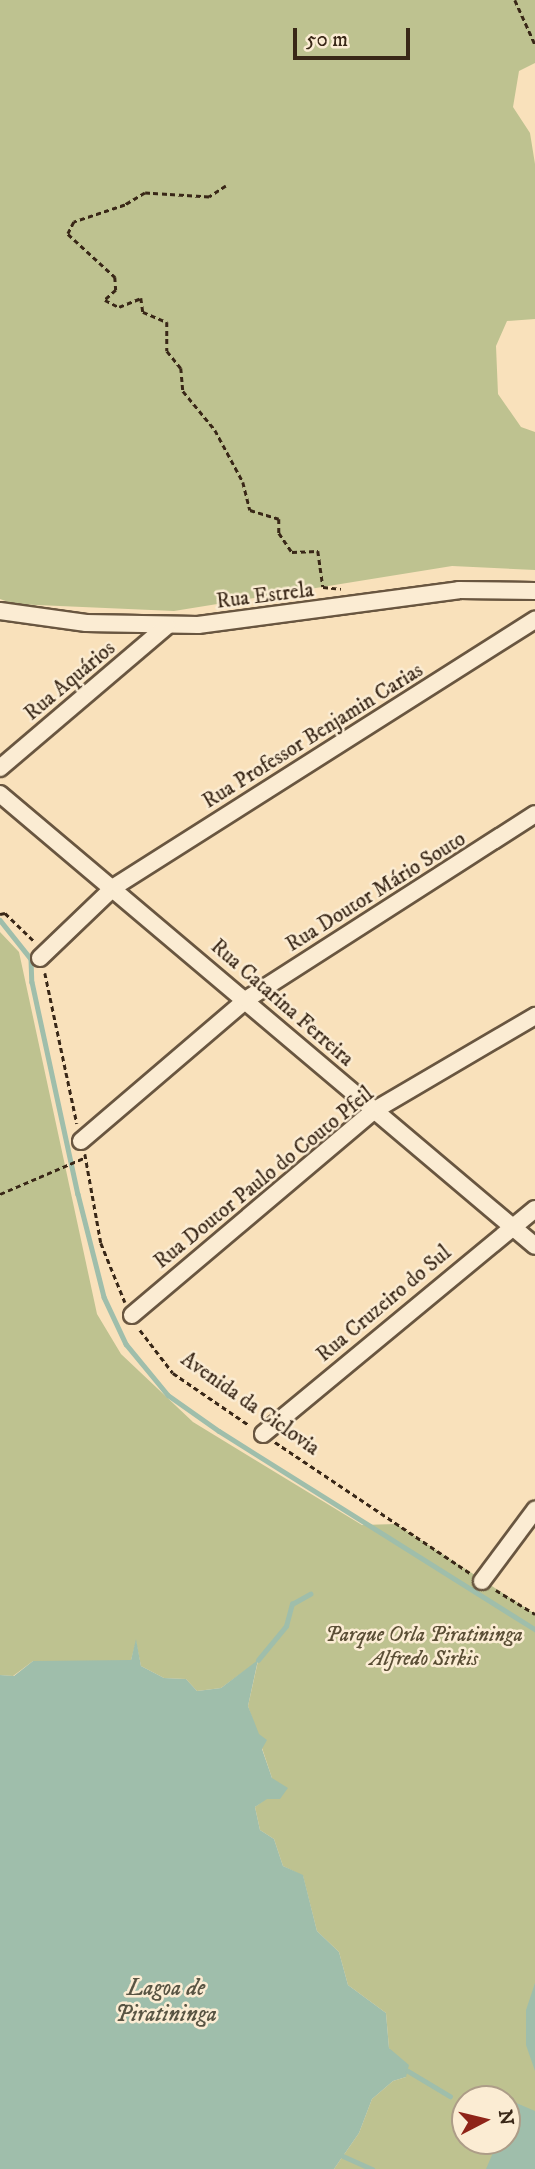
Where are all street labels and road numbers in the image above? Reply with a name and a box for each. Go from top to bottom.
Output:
street label: Rua Estrela [215,578,315,614]
street label: Rua Aquários [19,636,121,726]
street label: Rua Professor Benjamin Carias [198,658,428,814]
street label: Rua Doutor Mário Souto [282,826,470,958]
street label: Rua Catarina Ferreira [205,934,359,1072]
street label: Rua Doutor Paulo do Couto Pfeil [149,1082,379,1274]
street label: Rua Cruzeiro do Sul [312,1240,456,1368]
street label: Avenida da Ciclovia [176,1347,324,1461]

